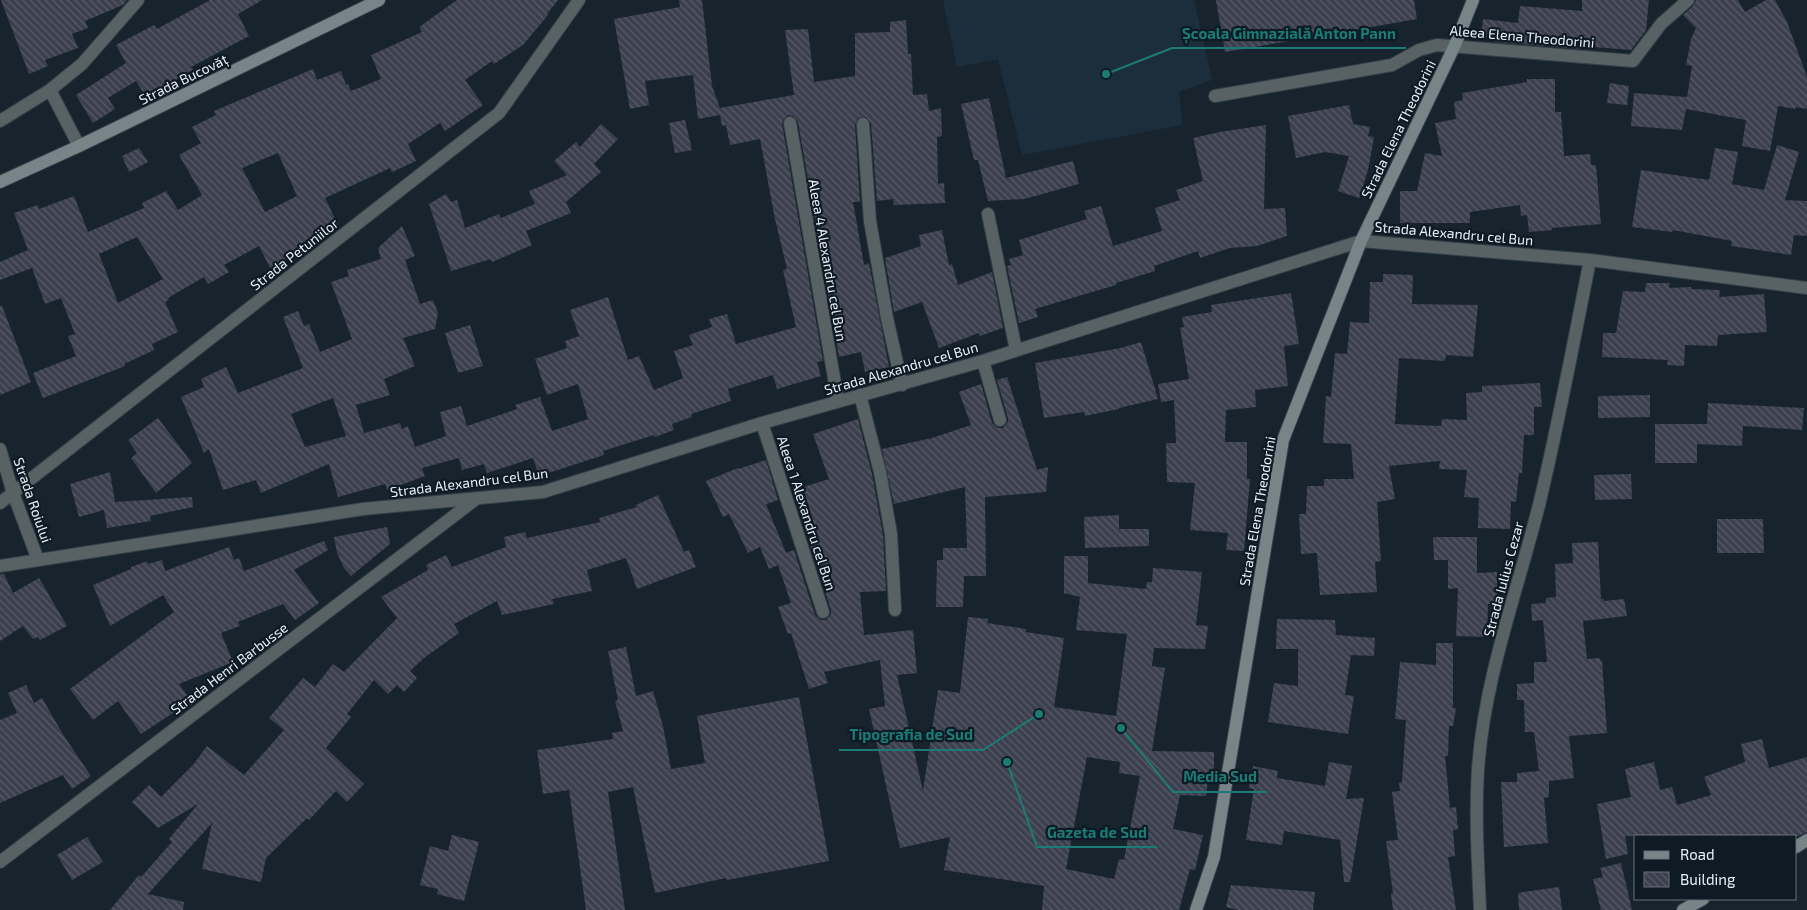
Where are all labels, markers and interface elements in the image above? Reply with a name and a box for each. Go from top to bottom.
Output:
callout: Școala Gimnazială Anton Pann [1172,18,1406,48]
street label: Aleea Elena Theodorini [1449,21,1595,51]
text: Școala Gimnazială Anton Pann [1182,24,1396,44]
street label: Strada Bucovăț [136,50,231,109]
street label: Strada Elena Theodorini [1357,57,1439,201]
street label: Aleea 4 Alexandru cel Bun [805,178,851,342]
street label: Strada Petuniilor [247,214,342,294]
street label: Strada Alexandru cel Bun [1374,218,1534,248]
street label: Strada Alexandru cel Bun [822,338,980,398]
street label: Aleea 1 Alexandru cel Bun [774,434,840,592]
street label: Strada Elena Theodorini [1235,435,1279,587]
street label: Strada Roiului [11,455,55,545]
street label: Strada Alexandru cel Bun [389,464,549,500]
street label: Strada Iulius Cezar [1479,519,1527,639]
street label: Strada Henri Barbusse [167,618,291,718]
callout: Tipografia de Sud [839,720,983,750]
text: Tipografia de Sud [849,725,973,743]
callout: Media Sud [1173,762,1267,792]
text: Media Sud [1183,767,1257,785]
callout: Gazeta de Sud [1037,817,1157,847]
text: Gazeta de Sud [1047,823,1147,841]
legend [1634,835,1797,900]
text: Road [1680,845,1715,863]
text: Building [1680,870,1736,888]

